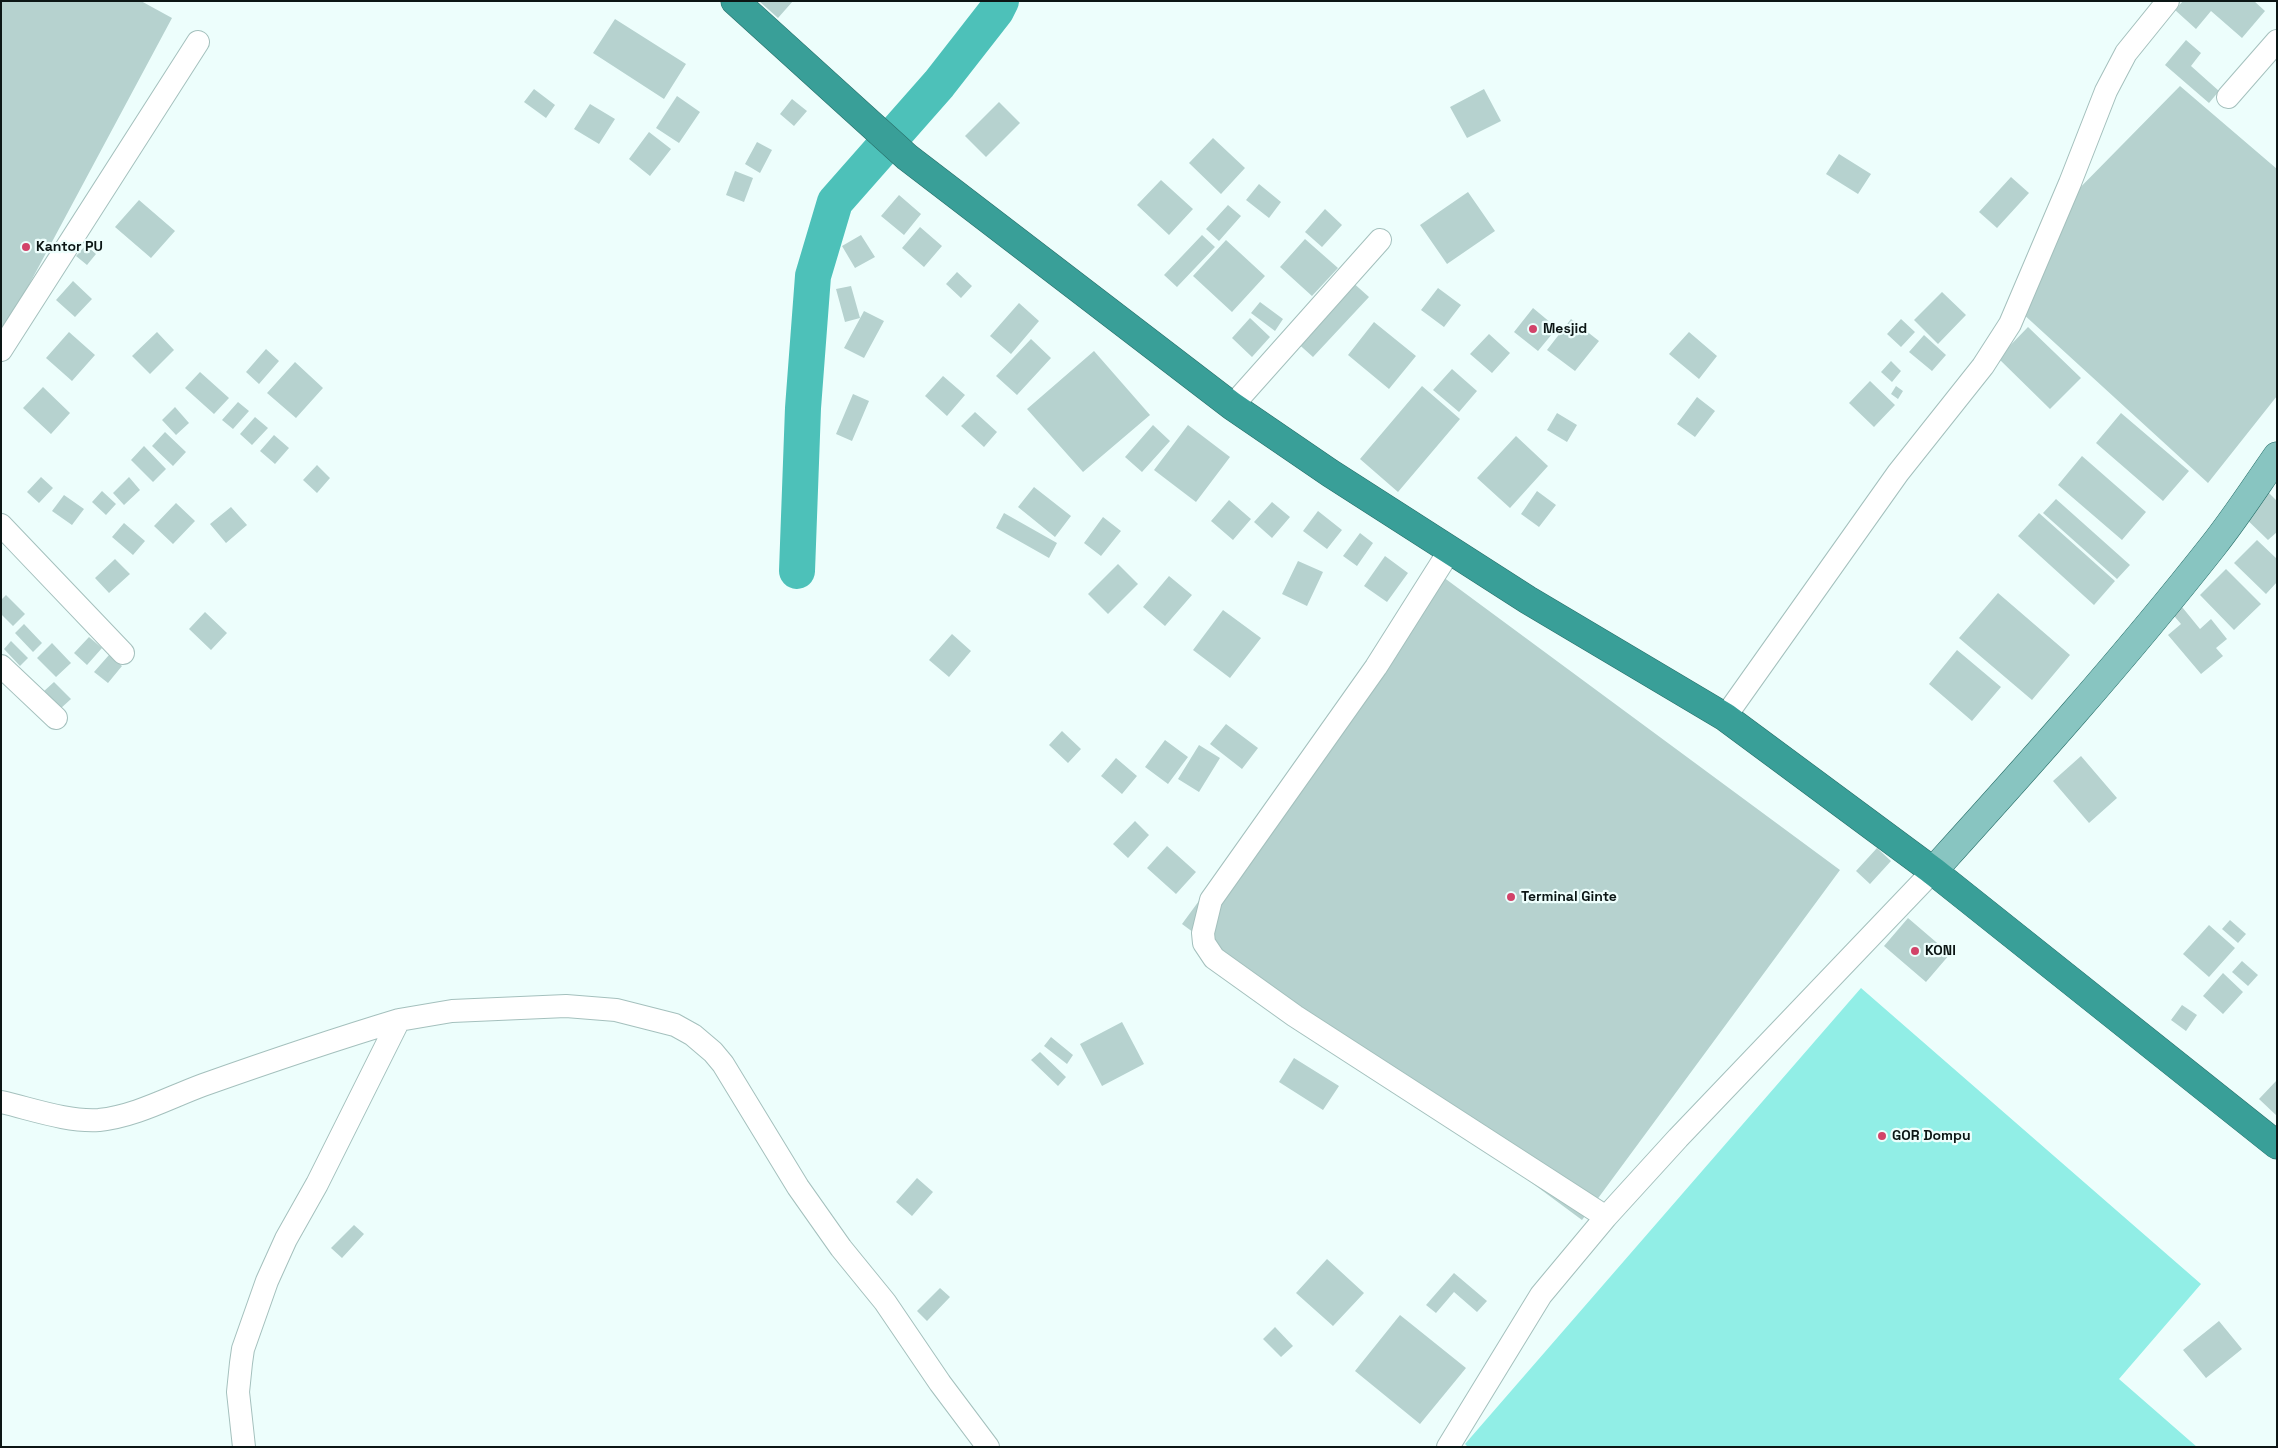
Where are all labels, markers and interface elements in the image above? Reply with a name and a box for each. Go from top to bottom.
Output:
place label: Kantor PU [36,239,103,255]
marker: Kantor PU [20,241,32,253]
place label: Mesjid [1543,321,1587,337]
marker: Mesjid [1527,323,1539,335]
place label: Terminal Ginte [1521,889,1617,905]
marker: Terminal Ginte [1505,891,1517,903]
place label: KONI [1925,943,1956,959]
marker: KONI [1909,945,1921,957]
place label: GOR Dompu [1892,1128,1971,1144]
marker: GOR Dompu [1876,1130,1888,1142]

